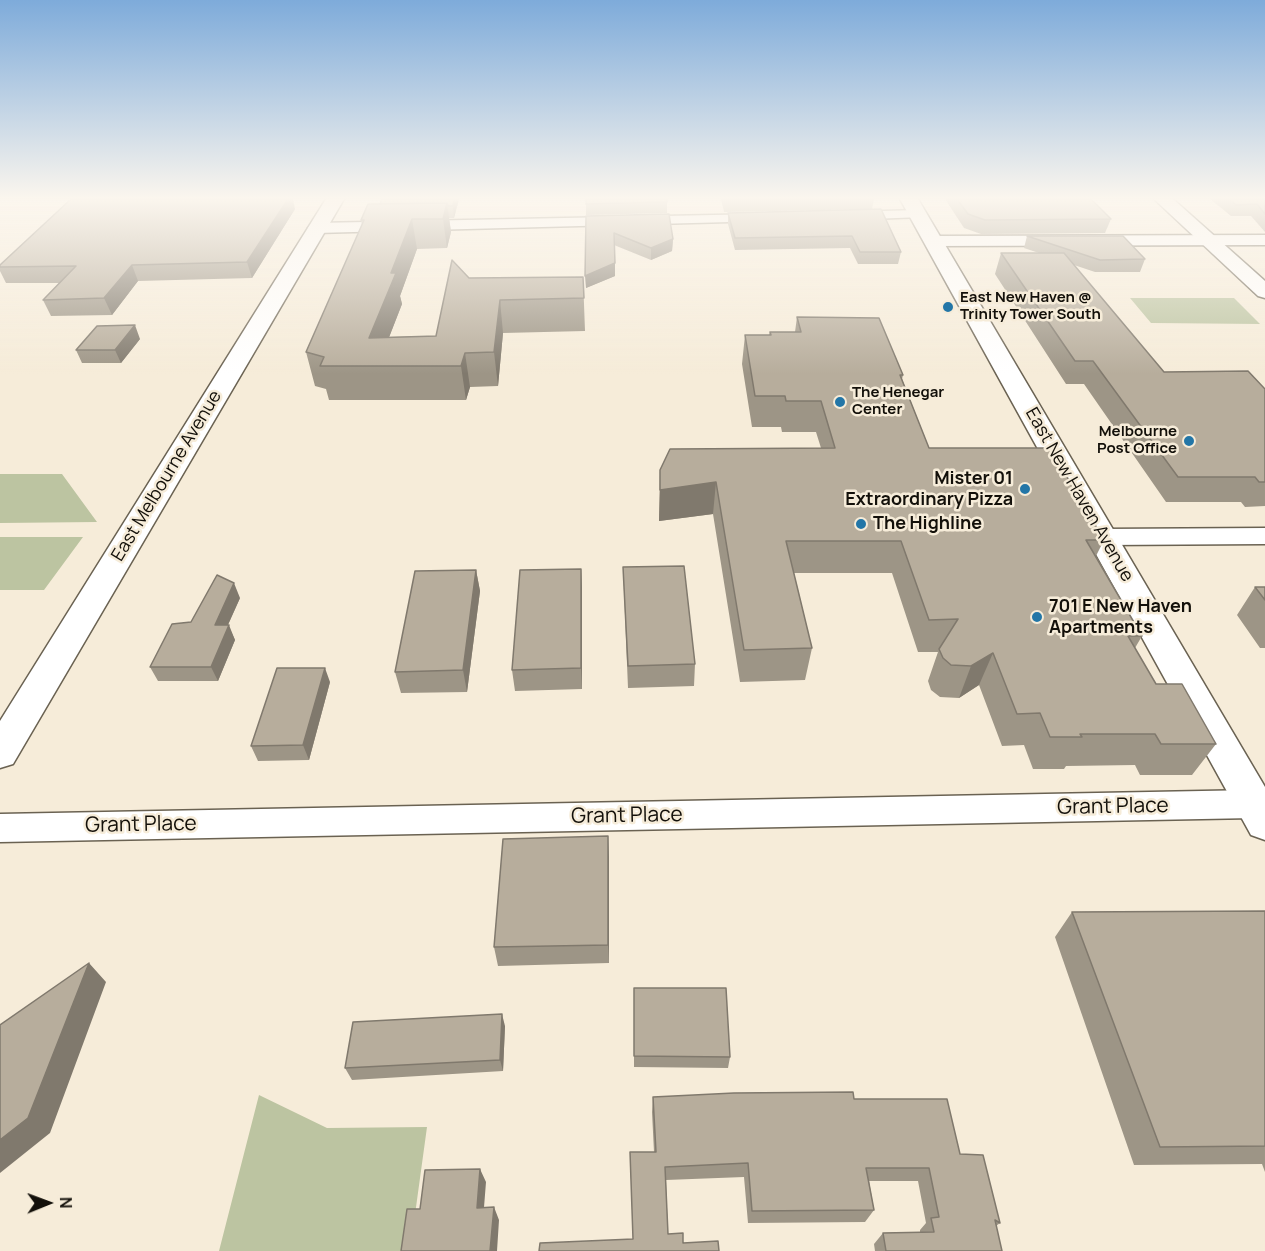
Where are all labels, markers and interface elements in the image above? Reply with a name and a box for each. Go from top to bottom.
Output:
place label: East New Haven @ Trinity Tower South [960,289,1101,324]
marker: East New Haven @ Trinity Tower South [941,300,955,314]
place label: The Henegar Center [852,384,944,419]
street label: East Melbourne Avenue [107,387,227,565]
marker: The Henegar Center [833,395,847,409]
street label: East New Haven Avenue [1020,404,1138,586]
place label: Melbourne Post Office [1097,423,1177,458]
marker: Melbourne Post Office [1182,434,1196,448]
place label: Mister 01 Extraordinary Pizza [845,468,1013,510]
marker: Mister 01 Extraordinary Pizza [1018,482,1032,496]
place label: The Highline [873,513,982,535]
marker: The Highline [854,517,868,531]
place label: 701 E New Haven Apartments [1049,596,1192,638]
marker: 701 E New Haven Apartments [1030,610,1044,624]
street label: Grant Place [1057,793,1169,821]
street label: Grant Place [571,802,683,830]
street label: Grant Place [85,811,197,839]
north arrow [18,1173,78,1233]
text: N [55,1197,77,1209]

